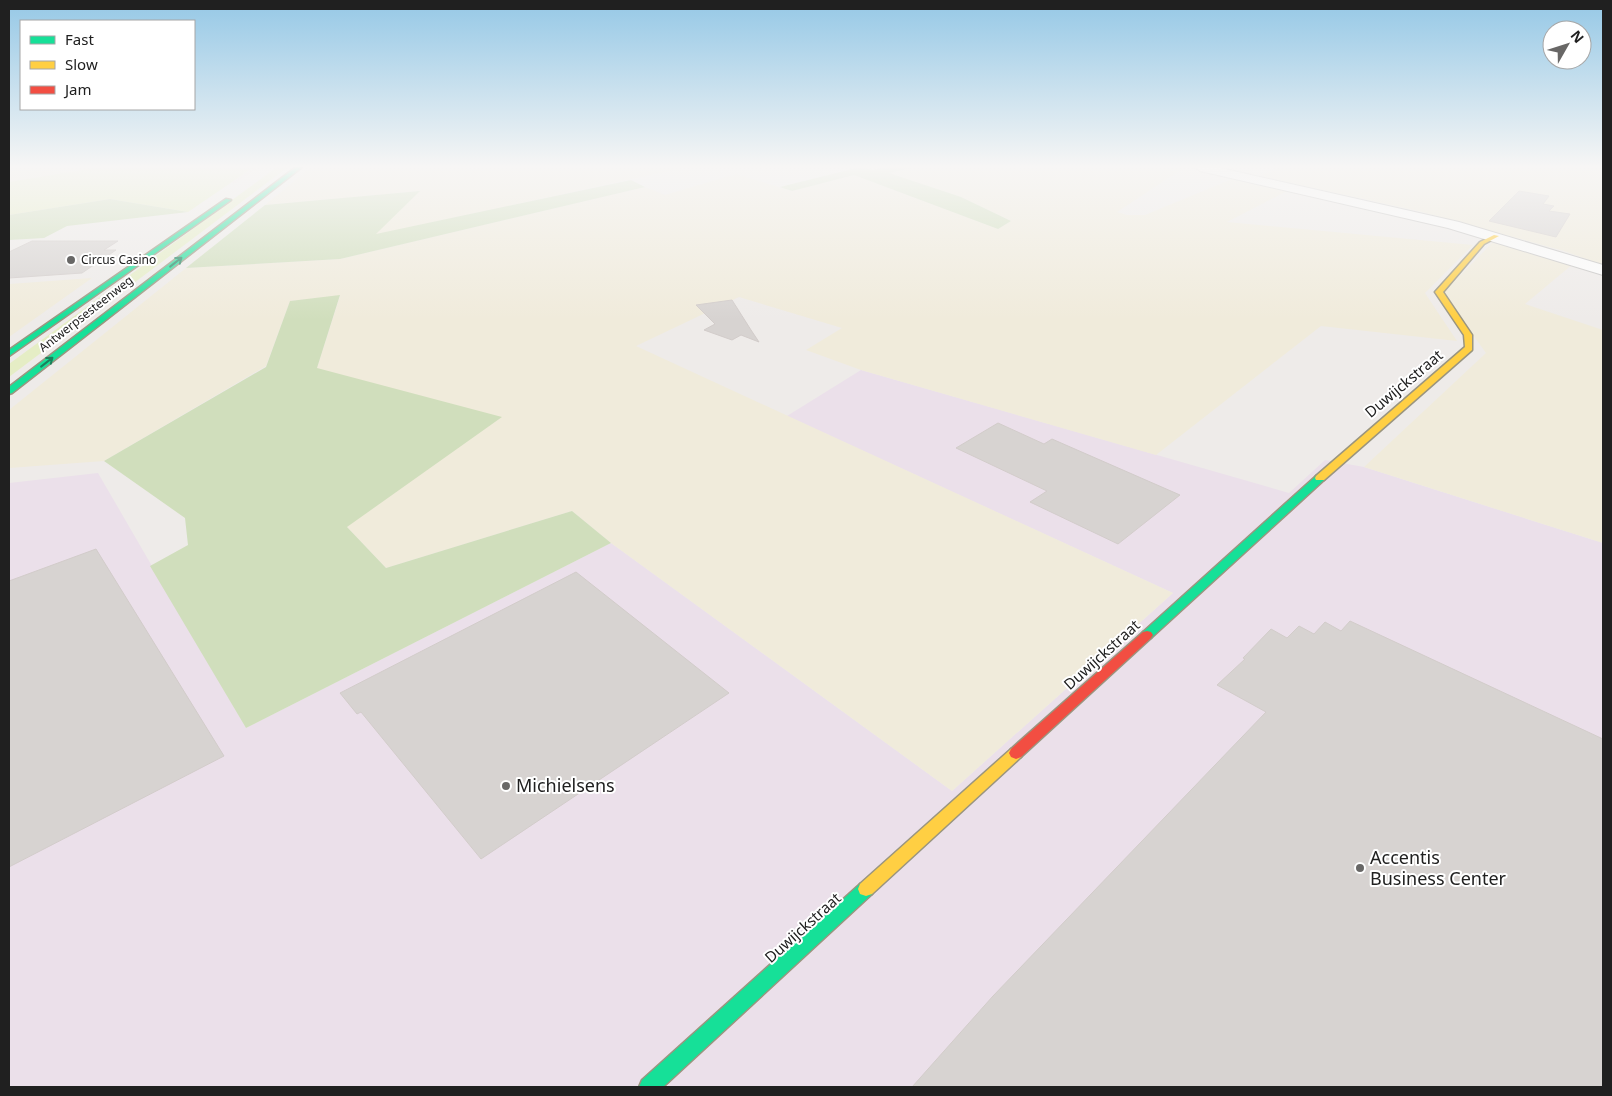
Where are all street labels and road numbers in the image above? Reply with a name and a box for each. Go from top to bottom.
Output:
street label: Antwerpsesteenweg [35,271,136,356]
street label: Duwijckstraat [1360,344,1447,422]
street label: Duwijckstraat [1059,614,1144,694]
street label: Duwijckstraat [760,887,845,967]

